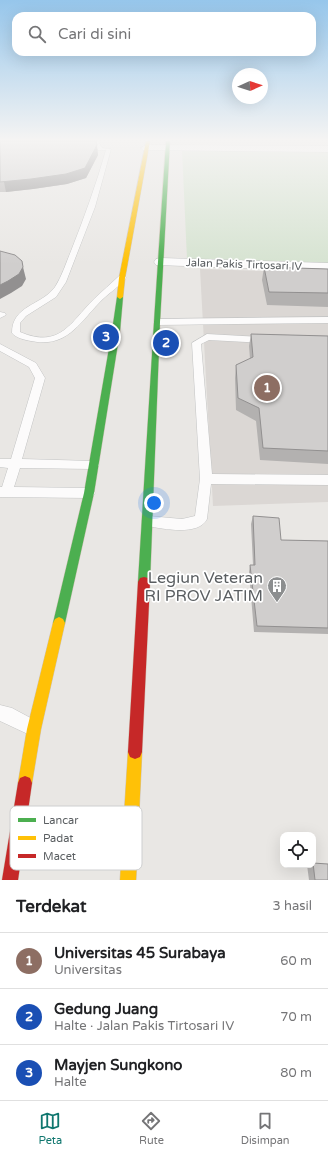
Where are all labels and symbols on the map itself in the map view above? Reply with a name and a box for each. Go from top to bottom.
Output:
north arrow [232,68,268,104]
street label: Jalan Pakis Tirtosari IV [186,256,303,273]
pin: 3 [93,322,119,352]
pin: 2 [153,328,179,358]
pin: 1 [254,373,280,403]
your location [144,493,164,513]
place label: Legiun Veteran RI PROV JATIM [145,568,263,606]
building icon: Legiun Veteran RI PROV JATIM [266,575,288,603]
legend [10,806,142,870]
text: Lancar [43,814,79,827]
text: Padat [43,832,73,845]
text: Macet [43,850,76,863]

